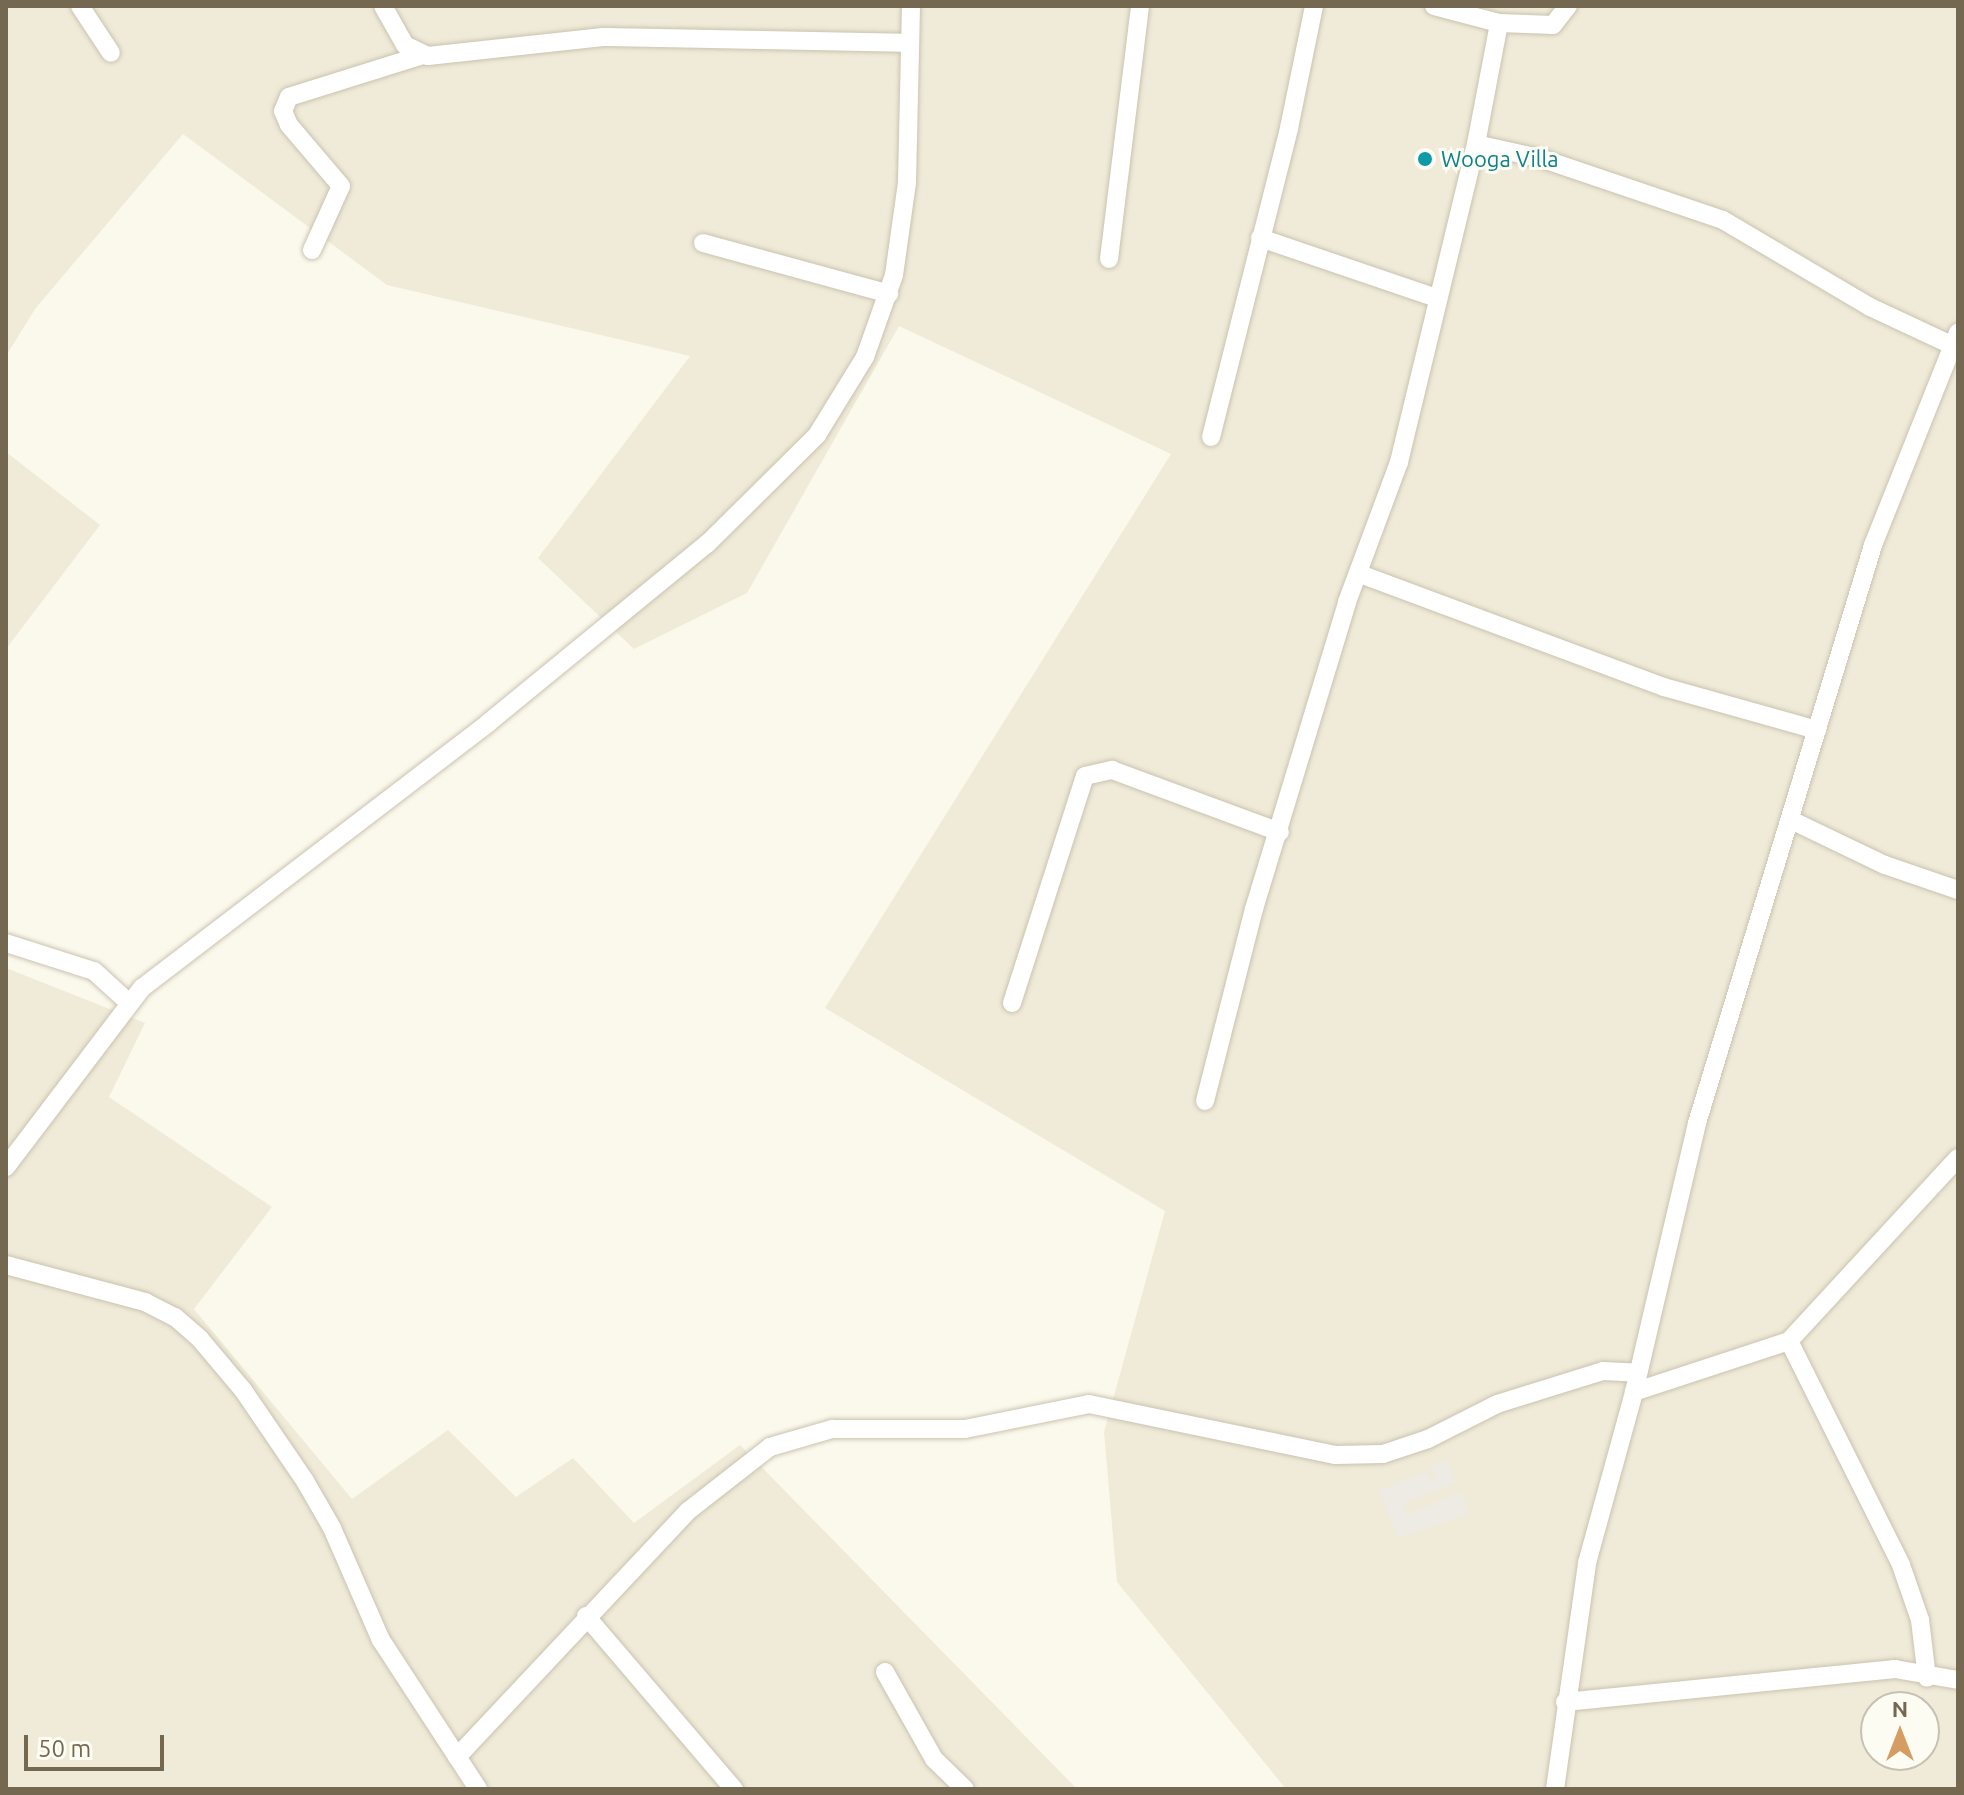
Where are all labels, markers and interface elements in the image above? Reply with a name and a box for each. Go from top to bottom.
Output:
place label: Wooga Villa [1441,146,1559,172]
marker: Wooga Villa [1416,150,1434,168]
north arrow [1860,1691,1940,1771]
text: N [1892,1696,1908,1721]
scale bar [28,1719,168,1769]
text: 50 m [38,1735,91,1762]

